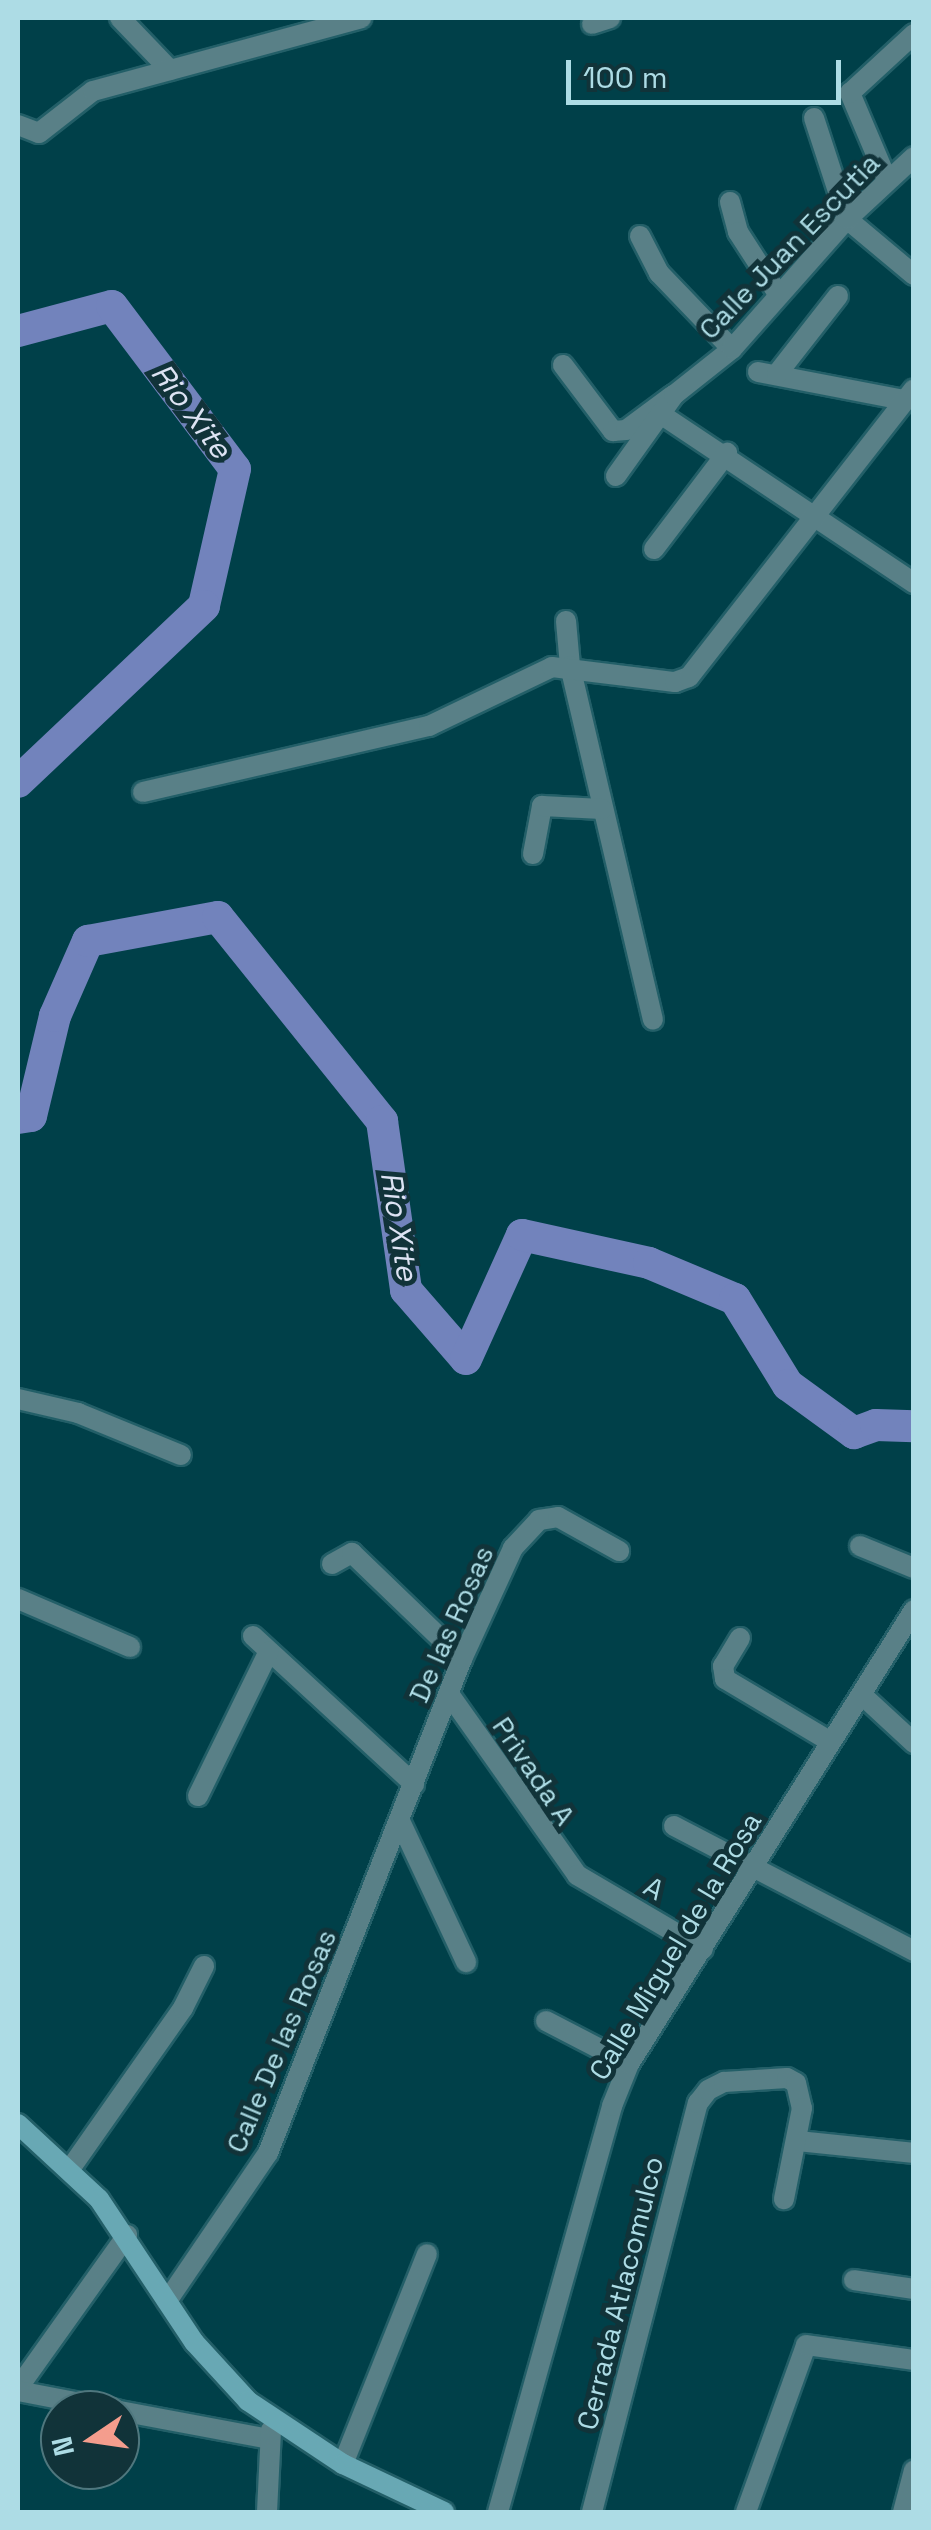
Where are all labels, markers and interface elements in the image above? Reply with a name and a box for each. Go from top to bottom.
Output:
scale bar [571,40,846,102]
text: 100 m [583,58,668,97]
street label: Calle Juan Escutia [692,146,886,346]
water label: Rio Xite [144,356,238,466]
water label: Rio Xite [373,1169,425,1283]
street label: De las Rosas [402,1541,500,1707]
street label: Privada A [486,1710,582,1832]
street label: Calle Miguel de la Rosa [582,1806,768,2086]
street label: A [638,1869,670,1907]
street label: Calle De las Rosas [219,1924,343,2158]
street label: Cerrada Atlacomulco [570,2153,670,2433]
north arrow [40,2390,140,2490]
text: N [43,2433,82,2459]

